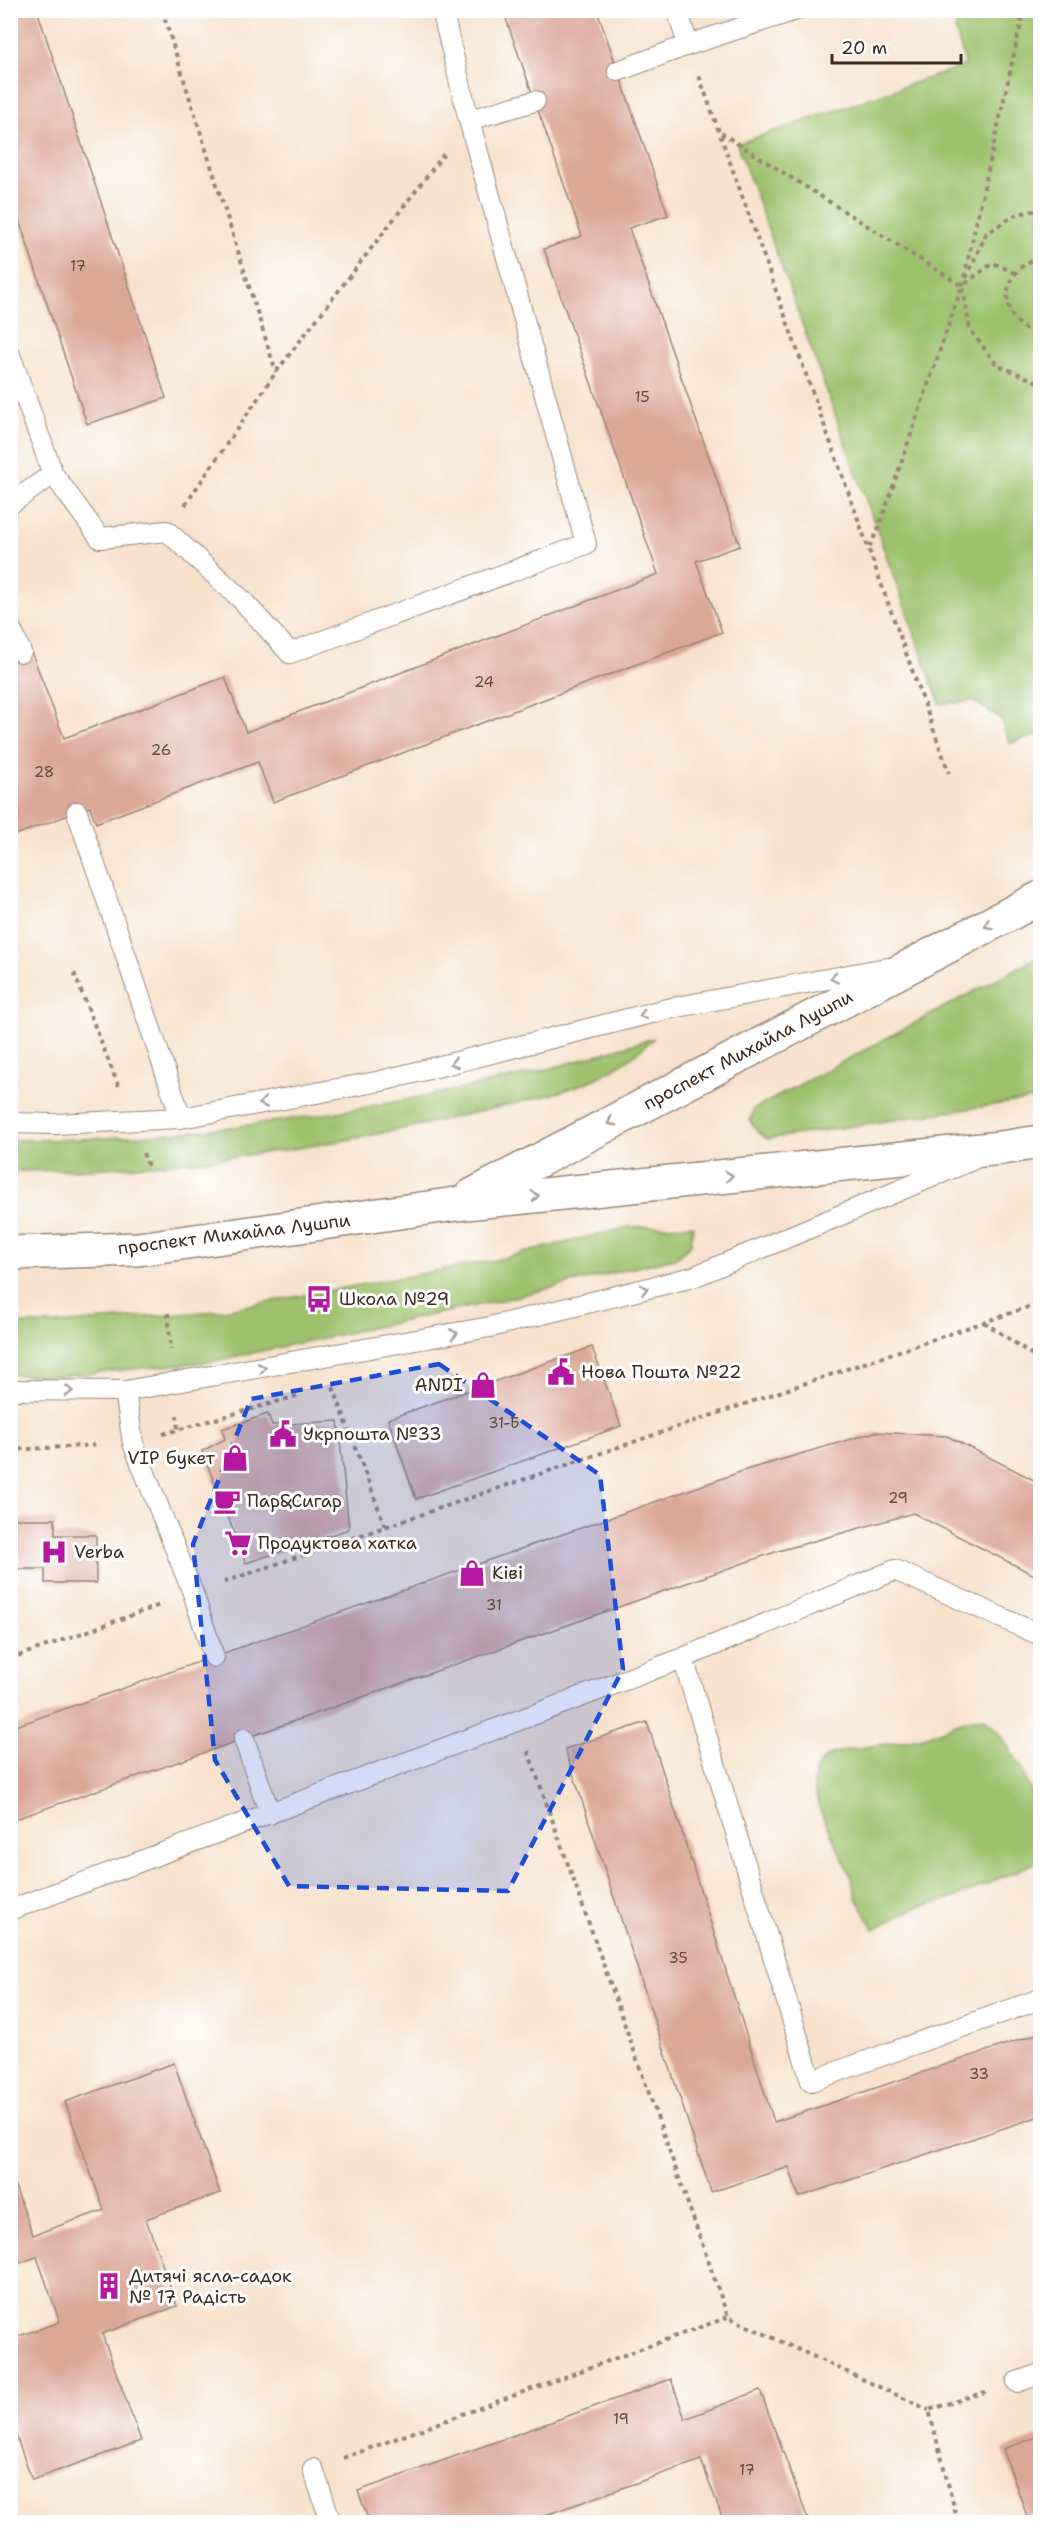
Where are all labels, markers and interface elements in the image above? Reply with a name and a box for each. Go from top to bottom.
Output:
scale bar [832,27,961,65]
text: 20 m [841,36,887,60]
house number: 17 [70,256,86,276]
house number: 15 [634,387,650,407]
house number: 24 [474,672,494,692]
house number: 26 [151,740,171,760]
house number: 28 [34,762,54,782]
one-way arrow [984,917,995,929]
one-way arrow [829,971,839,984]
street label: проспект Михайла Лушпи [639,984,857,1116]
one-way arrow [638,1008,648,1021]
one-way arrow [449,1055,459,1068]
one-way arrow [258,1096,268,1109]
one-way arrow [607,1115,617,1126]
one-way arrow [724,1170,733,1183]
one-way arrow [530,1190,539,1203]
street label: проспект Михайла Лушпи [116,1208,352,1260]
bus stop icon: Школа №29 [304,1284,334,1314]
one-way arrow [639,1284,649,1297]
place label: Школа №29 [339,1287,449,1311]
one-way arrow [449,1328,459,1341]
public building icon: Нова Пошта №22 [546,1357,576,1387]
place label: Нова Пошта №22 [581,1360,742,1384]
one-way arrow [257,1362,267,1375]
shop icon: ANDI [468,1370,498,1400]
place label: ANDI [414,1373,463,1397]
one-way arrow [64,1385,73,1397]
house number: 31-Б [488,1413,520,1433]
public building icon: Укрпошта №33 [268,1419,298,1449]
place label: Укрпошта №33 [303,1422,442,1446]
shop icon: VIP букет [220,1443,250,1473]
place label: VIP букет [127,1446,216,1470]
cafe icon: Пар&Сигар [212,1486,242,1516]
house number: 29 [888,1488,908,1508]
place label: Пар&Сигар [247,1489,342,1513]
supermarket icon: Продуктова хатка [223,1528,253,1558]
place label: Продуктова хатка [258,1531,417,1555]
hospital icon: Verba [39,1537,69,1567]
place label: Verba [74,1540,124,1564]
shop icon: Ківі [457,1558,487,1588]
place label: Ківі [492,1561,523,1585]
house number: 31 [486,1595,502,1615]
house number: 35 [668,1948,688,1968]
house number: 33 [969,2064,989,2084]
place label: Дитячі ясла-садок № 17 Радість [129,2264,292,2309]
building icon: Дитячі ясла-садок № 17 Радість [94,2271,124,2301]
house number: 19 [613,2409,629,2429]
house number: 17 [739,2460,755,2480]

